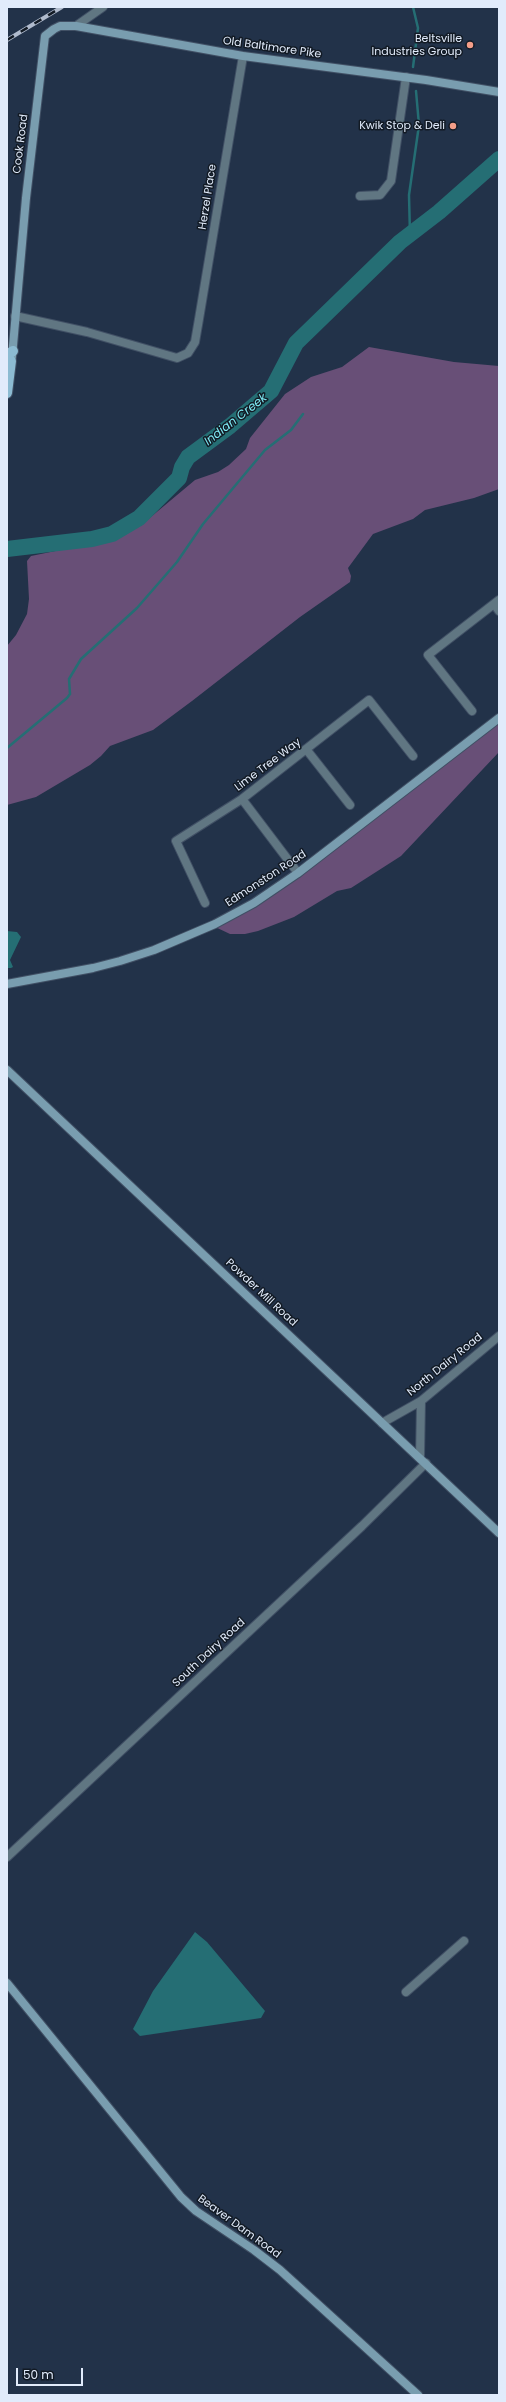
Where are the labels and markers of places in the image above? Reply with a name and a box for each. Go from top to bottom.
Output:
place label: Beltsville Industries Group [372,32,462,58]
marker: Beltsville Industries Group [465,40,475,50]
place label: Kwik Stop & Deli [359,119,445,133]
marker: Kwik Stop & Deli [448,121,458,131]

